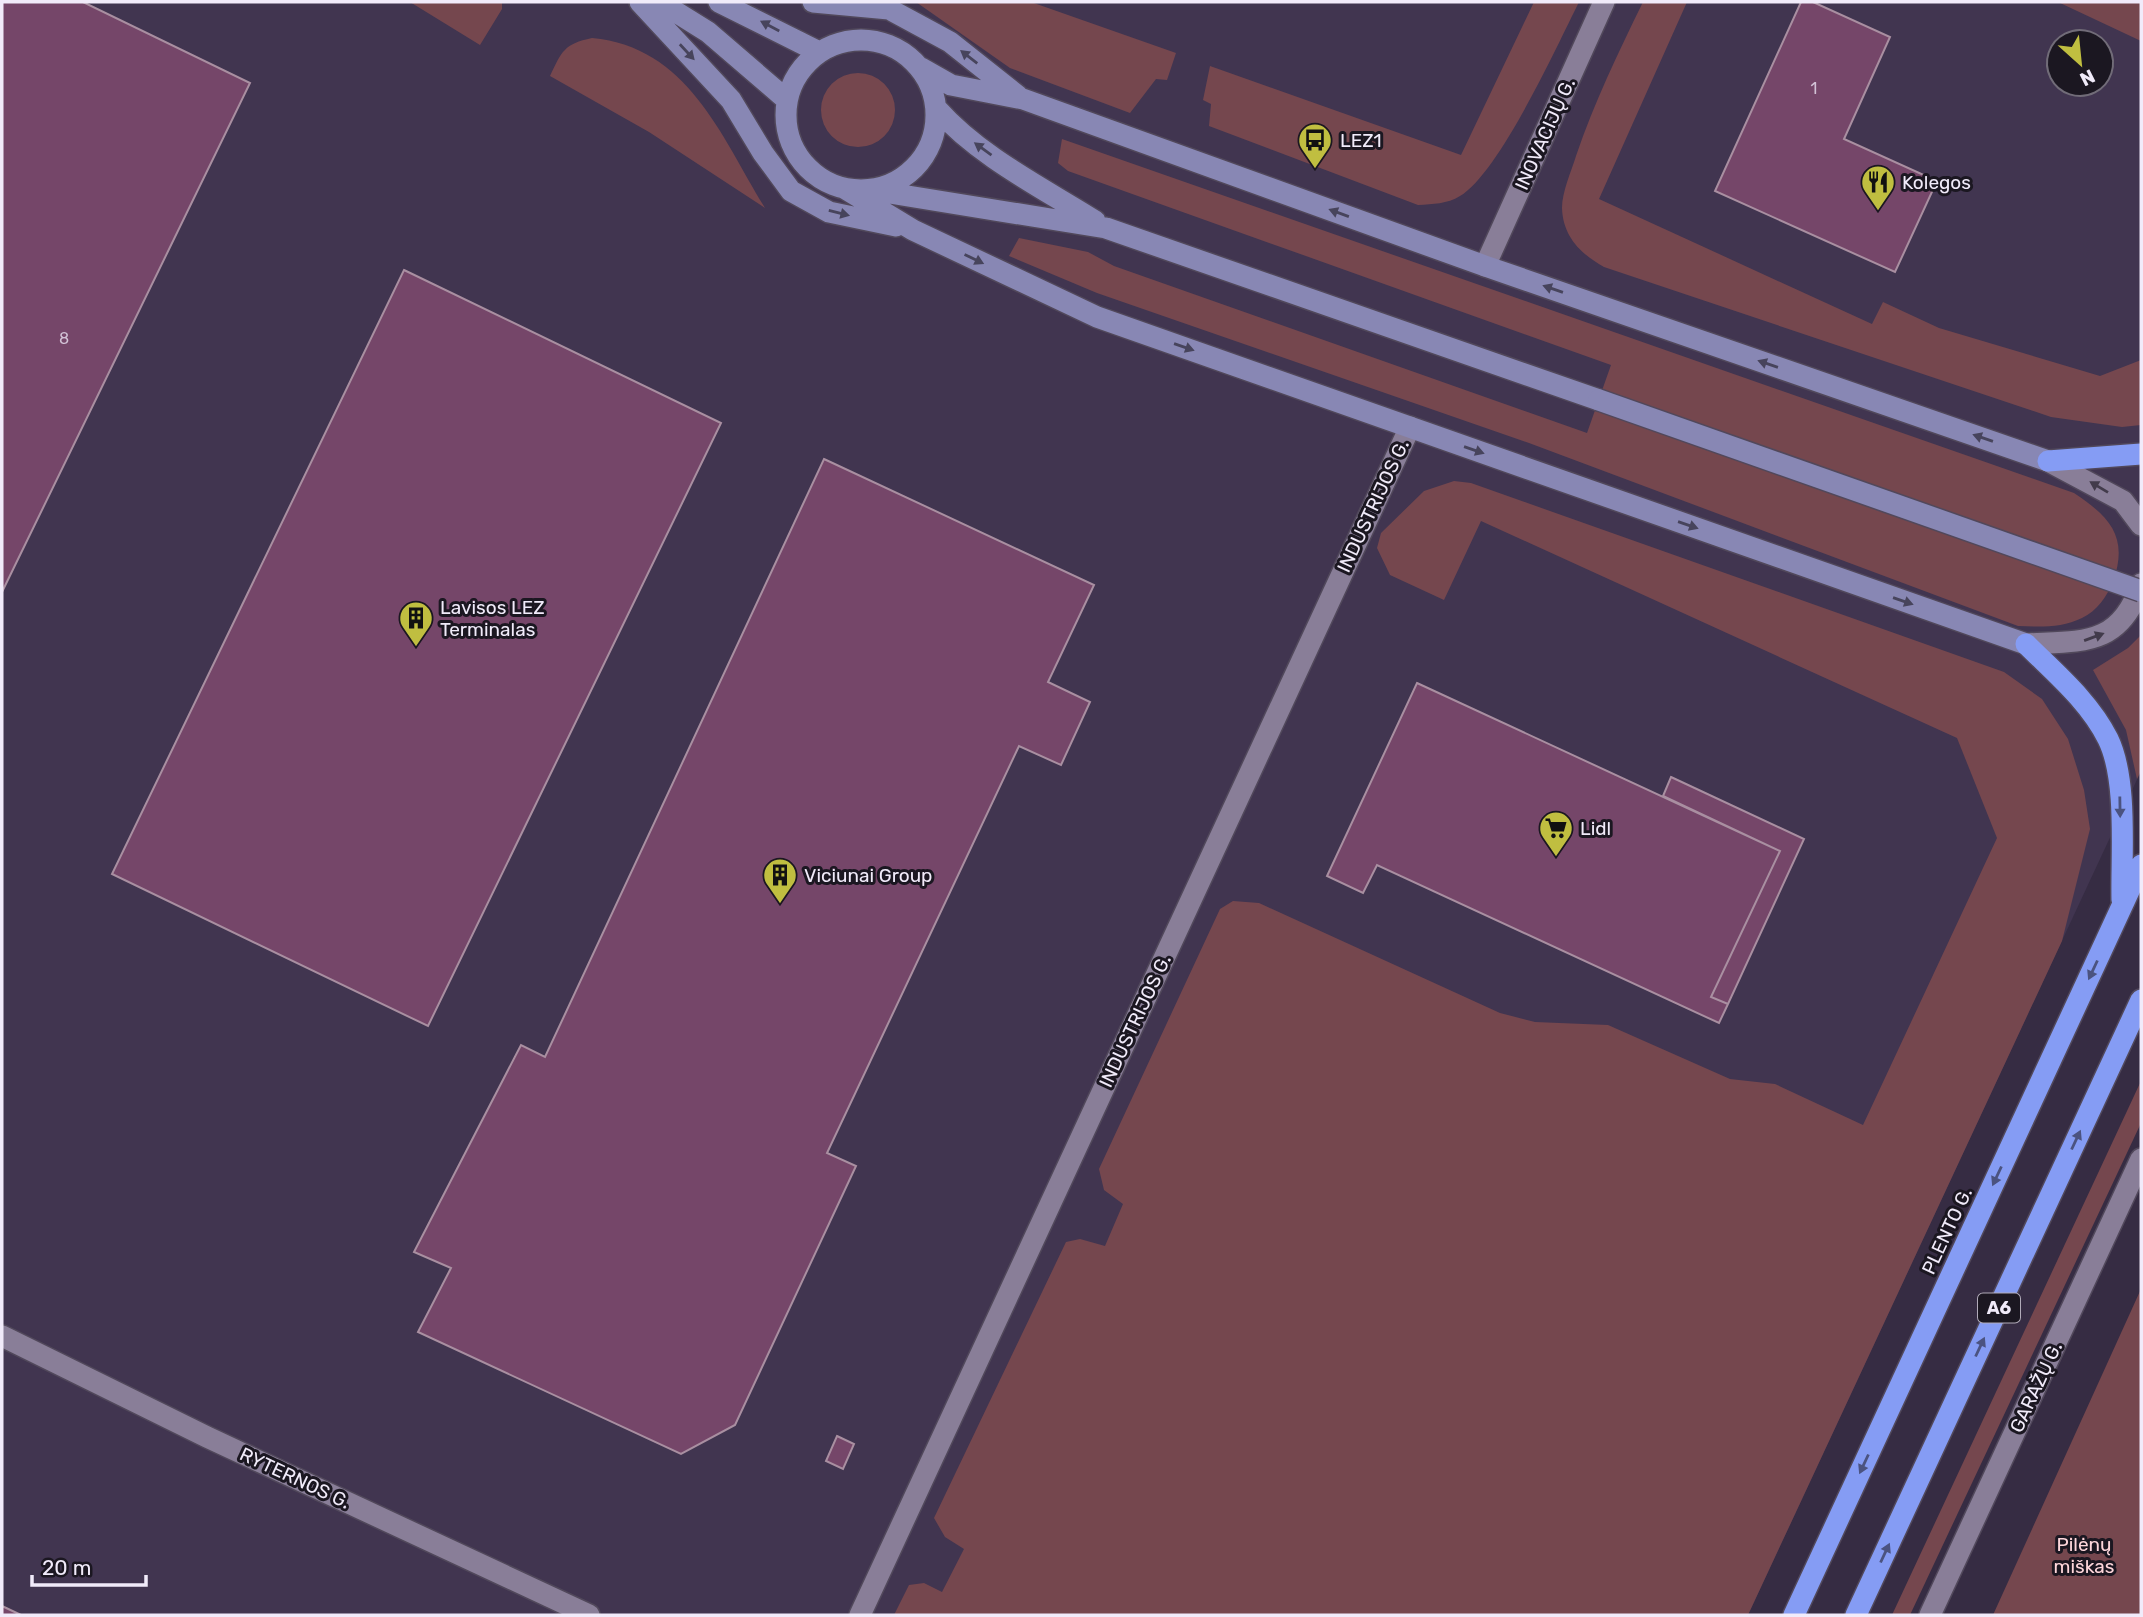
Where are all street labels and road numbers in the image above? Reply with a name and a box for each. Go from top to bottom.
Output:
street label: INOVACIJŲ G. [1510,74,1580,194]
street label: INDUSTRIJOS G. [1332,436,1414,576]
street label: INDUSTRIJOS G. [1094,951,1176,1091]
street label: PLENTO G. [1917,1184,1977,1278]
road number: A6 [1978,1294,2020,1322]
street label: GARAŽŲ G. [2005,1338,2067,1436]
street label: RYTERNOS G. [236,1442,354,1514]

